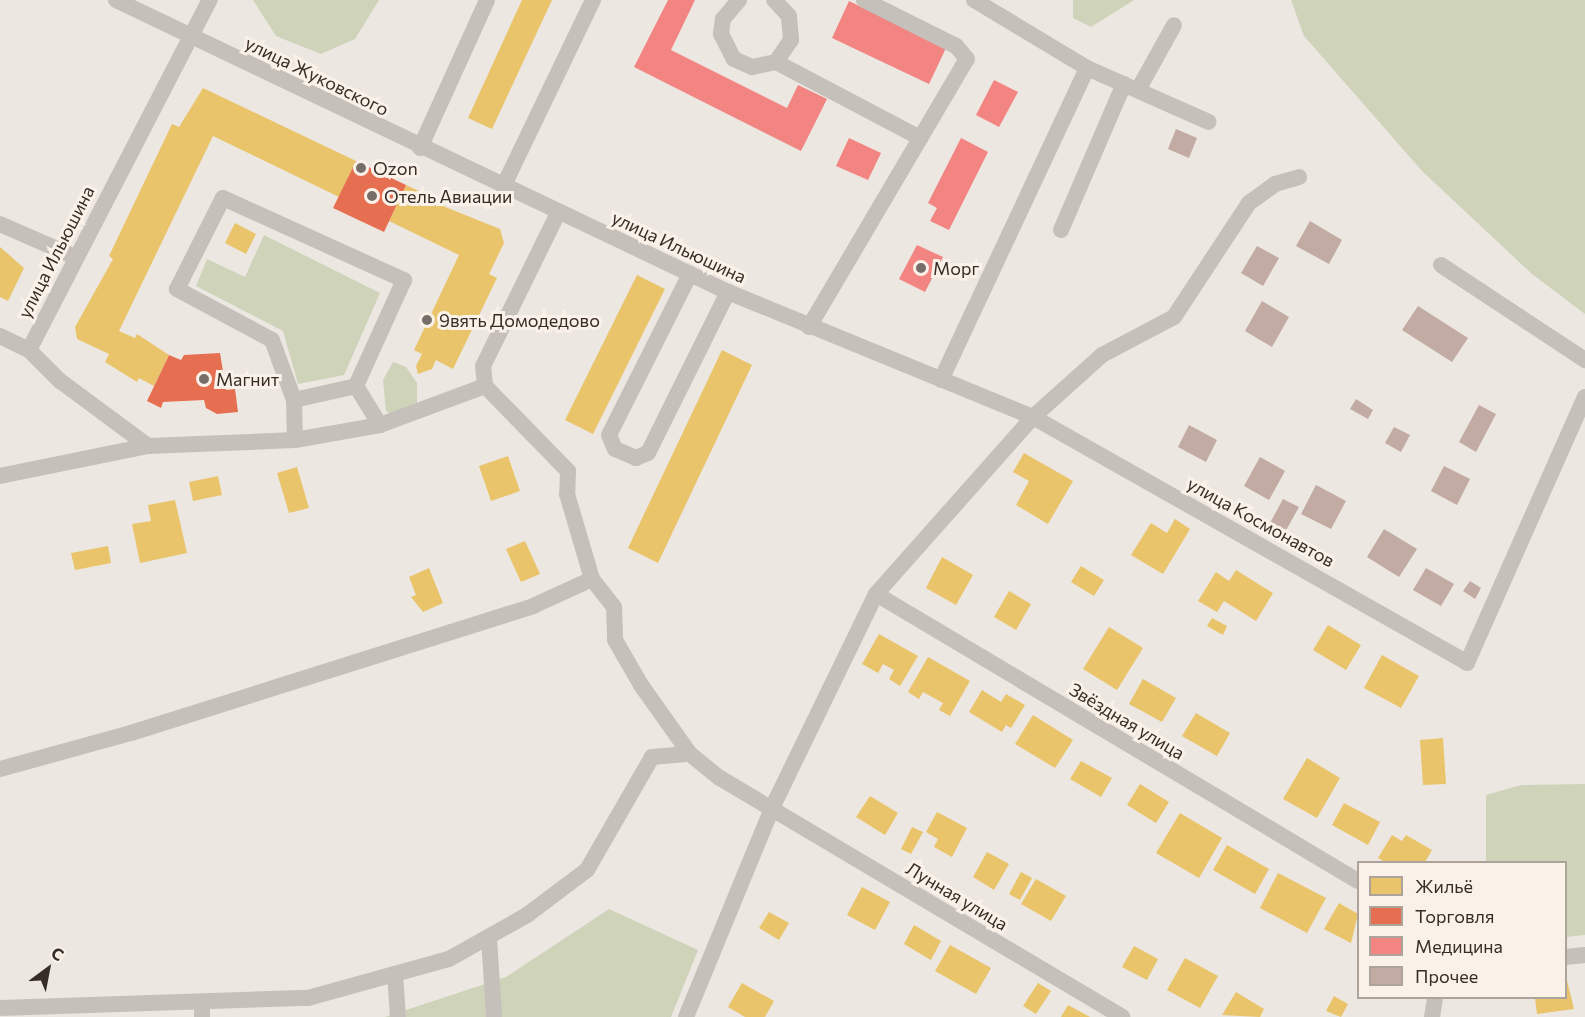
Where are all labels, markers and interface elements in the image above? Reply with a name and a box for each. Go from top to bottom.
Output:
street label: улица Жуковского [242,32,392,120]
place label: Ozon [373,157,418,179]
marker: Ozon [354,161,368,175]
street label: улица Ильюшина [13,182,99,322]
place label: Отель Авиации [384,185,512,207]
marker: Отель Авиации [365,189,379,203]
street label: улица Ильюшина [609,206,749,288]
place label: Морг [933,257,979,279]
marker: Морг [914,261,928,275]
place label: 9вять Домодедово [439,309,600,331]
marker: 9вять Домодедово [420,313,434,327]
place label: Магнит [216,368,279,390]
marker: Магнит [197,372,211,386]
street label: улица Космонавтов [1184,473,1338,571]
street label: Звёздная улица [1066,678,1188,764]
street label: Лунная улица [902,857,1012,935]
legend [1357,861,1567,999]
text: Жильё [1415,875,1473,897]
text: Торговля [1415,905,1494,927]
text: Медицина [1415,935,1503,957]
north arrow [18,939,78,999]
text: С [48,942,67,964]
text: Прочее [1415,965,1478,987]

